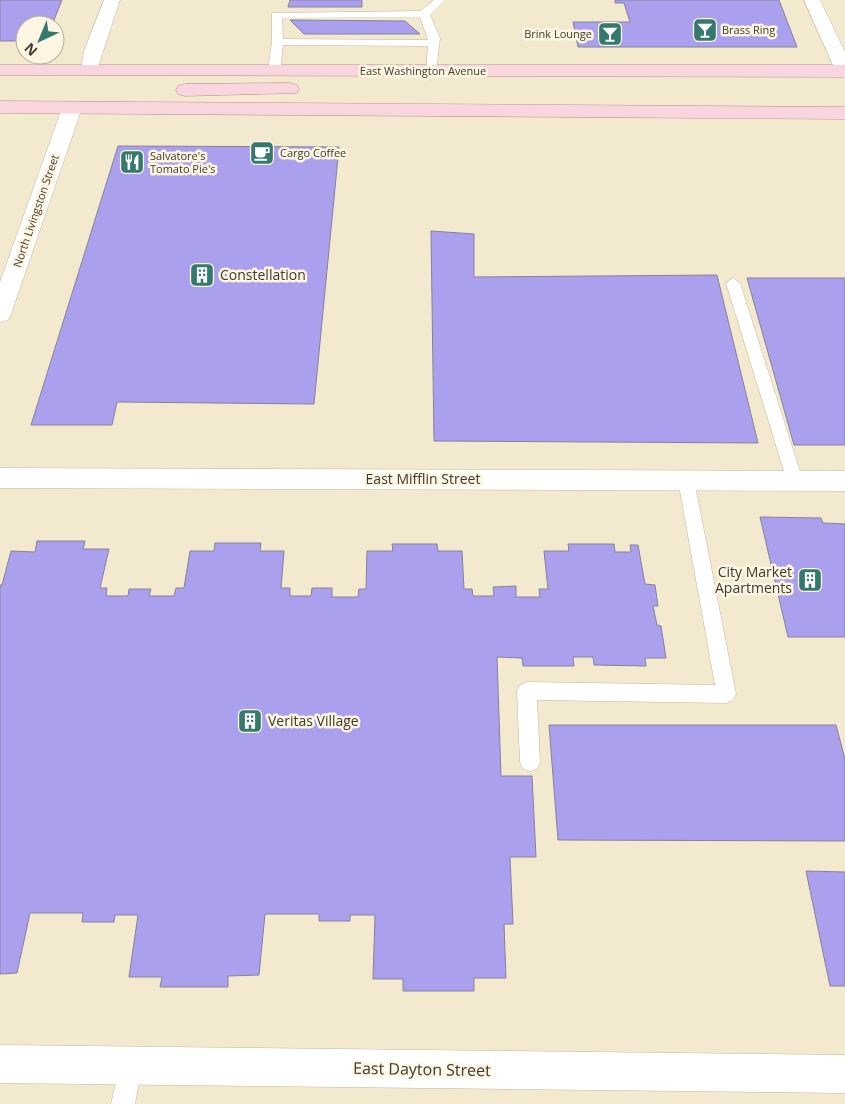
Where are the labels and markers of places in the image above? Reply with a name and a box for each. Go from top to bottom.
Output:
bar icon: Brass Ring [692,17,718,43]
bar icon: Brink Lounge [597,21,623,47]
place label: Brass Ring [722,22,775,37]
place label: Brink Lounge [524,26,592,41]
cafe icon: Cargo Coffee [249,140,275,166]
place label: Cargo Coffee [280,145,346,160]
place label: Salvatore's Tomato Pie's [150,148,216,176]
restaurant icon: Salvatore's Tomato Pie's [119,149,145,175]
building icon: Constellation [189,262,215,288]
place label: Constellation [220,265,306,284]
place label: City Market Apartments [715,562,792,597]
building icon: City Market Apartments [797,567,823,593]
building icon: Veritas Village [237,708,263,734]
place label: Veritas Village [268,711,359,730]

